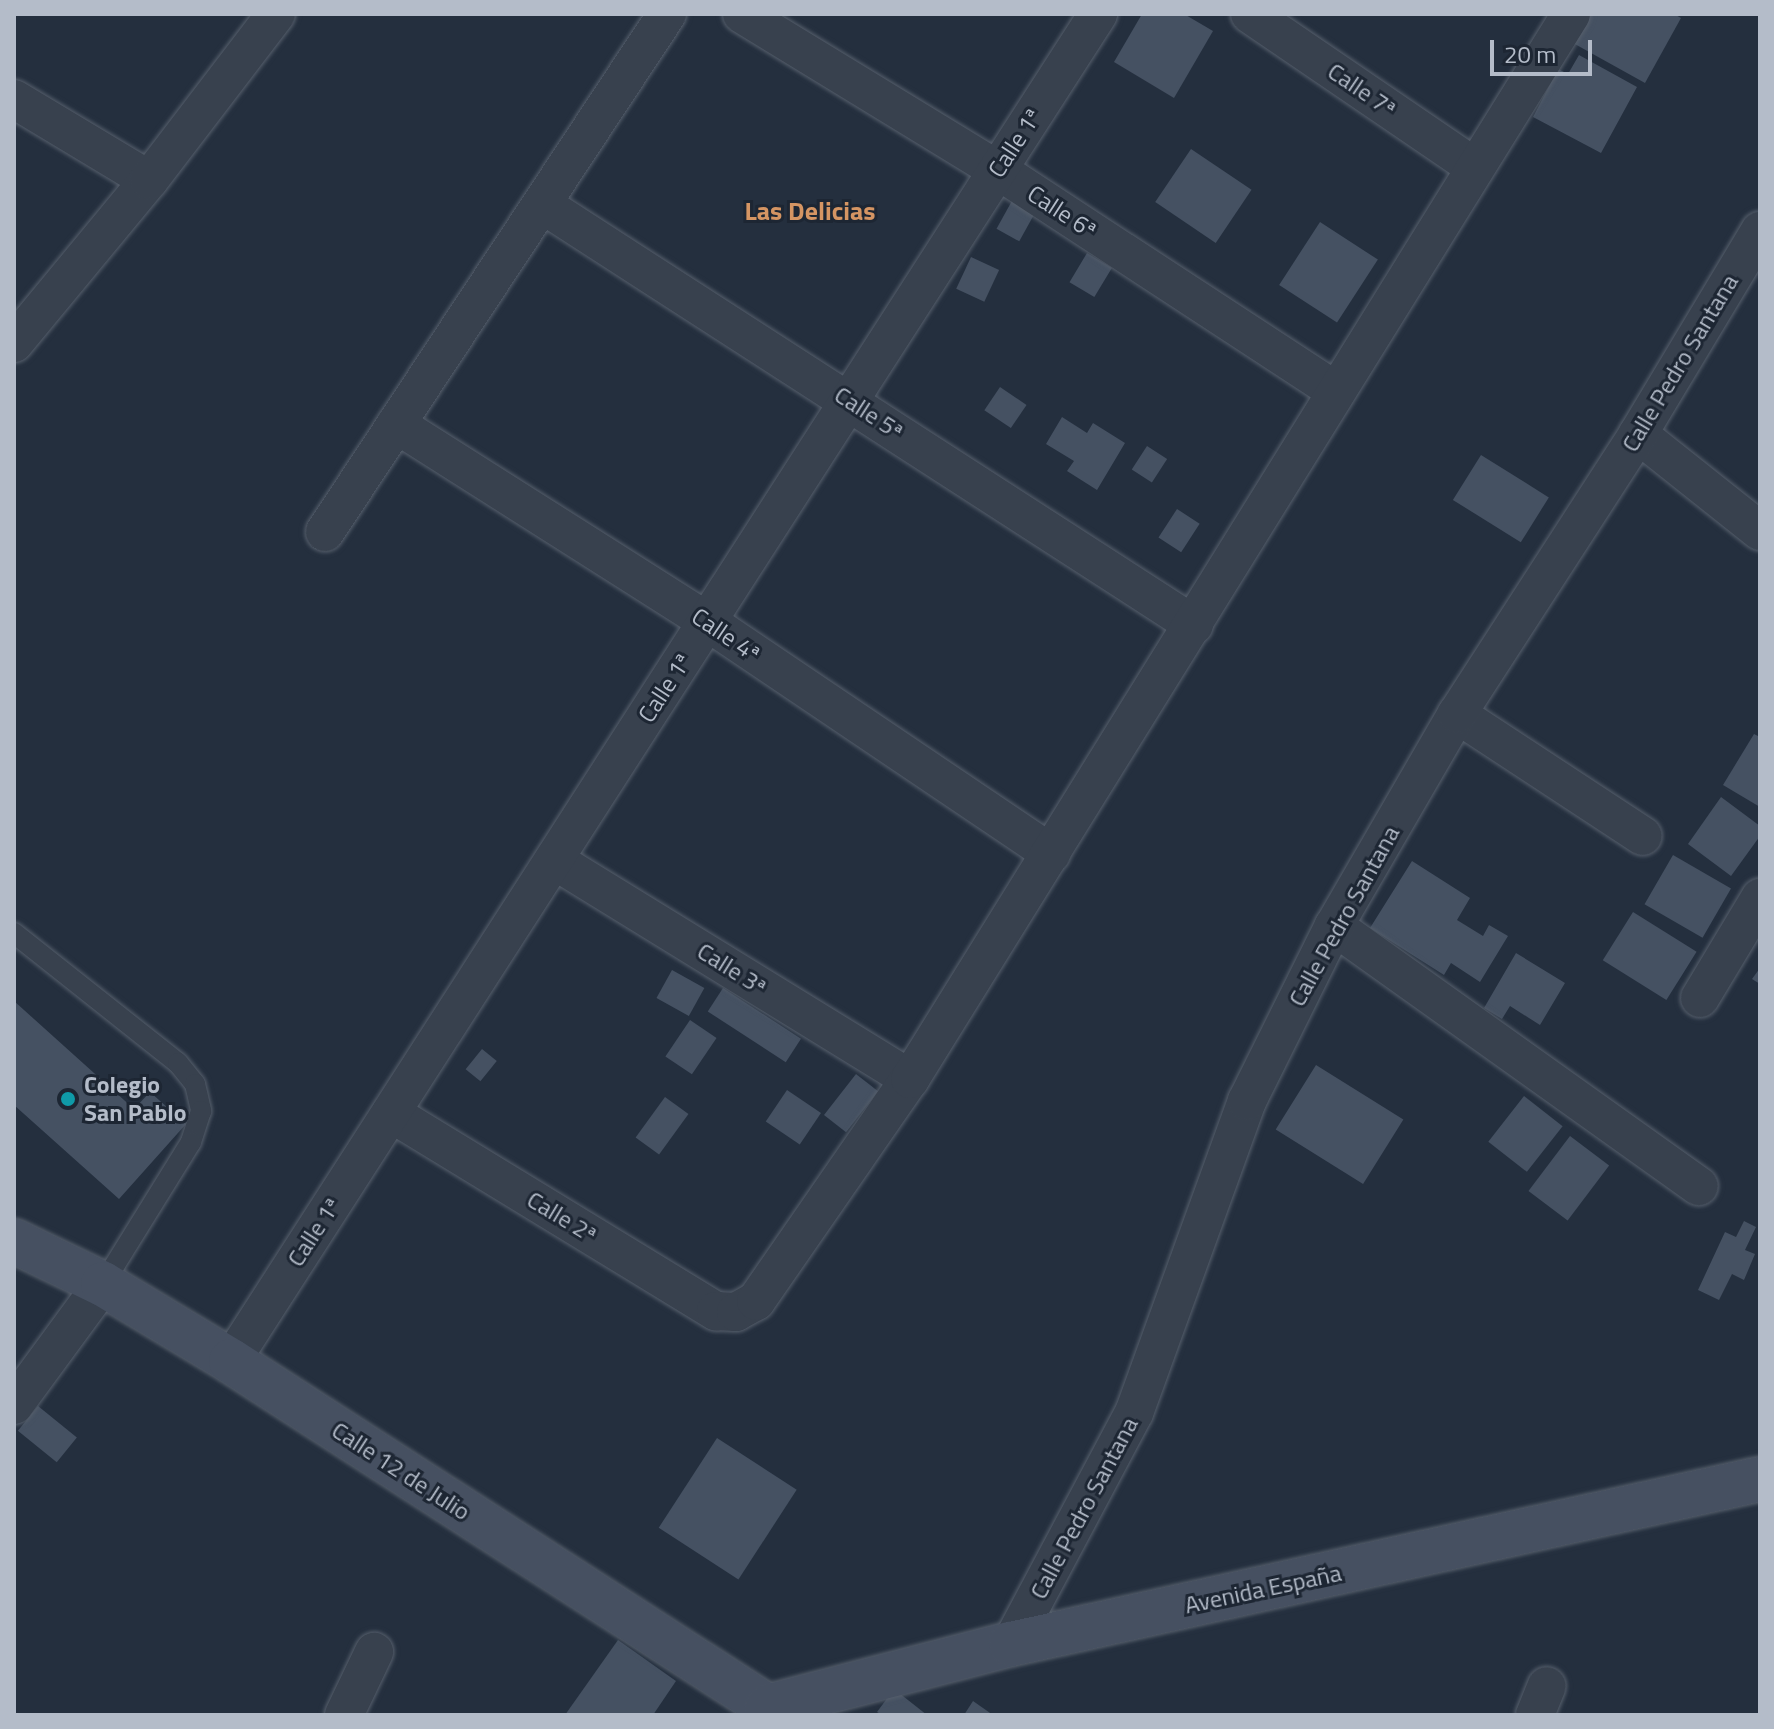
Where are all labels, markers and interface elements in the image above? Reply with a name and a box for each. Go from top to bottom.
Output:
scale bar [1494,24,1596,74]
text: 20 m [1504,36,1556,72]
street label: Calle 7ª [1322,57,1402,123]
street label: Calle 1ª [982,103,1048,183]
street label: Calle 6ª [1022,179,1102,245]
district label: Las Delicias [745,195,875,227]
street label: Calle Pedro Santana [1616,269,1744,457]
street label: Calle 5ª [829,380,909,446]
street label: Calle 4ª [686,602,766,668]
street label: Calle 1ª [632,648,698,728]
street label: Calle Pedro Santana [1283,821,1405,1011]
street label: Calle 3ª [692,937,772,1001]
place label: Colegio San Pablo [84,1071,186,1127]
marker: Colegio San Pablo [59,1090,77,1108]
street label: Calle 2ª [522,1185,602,1249]
street label: Calle 1ª [281,1192,347,1272]
street label: Calle Pedro Santana [1024,1412,1144,1604]
street label: Calle 12 de Julio [326,1416,476,1526]
street label: Avenida España [1182,1558,1344,1620]

